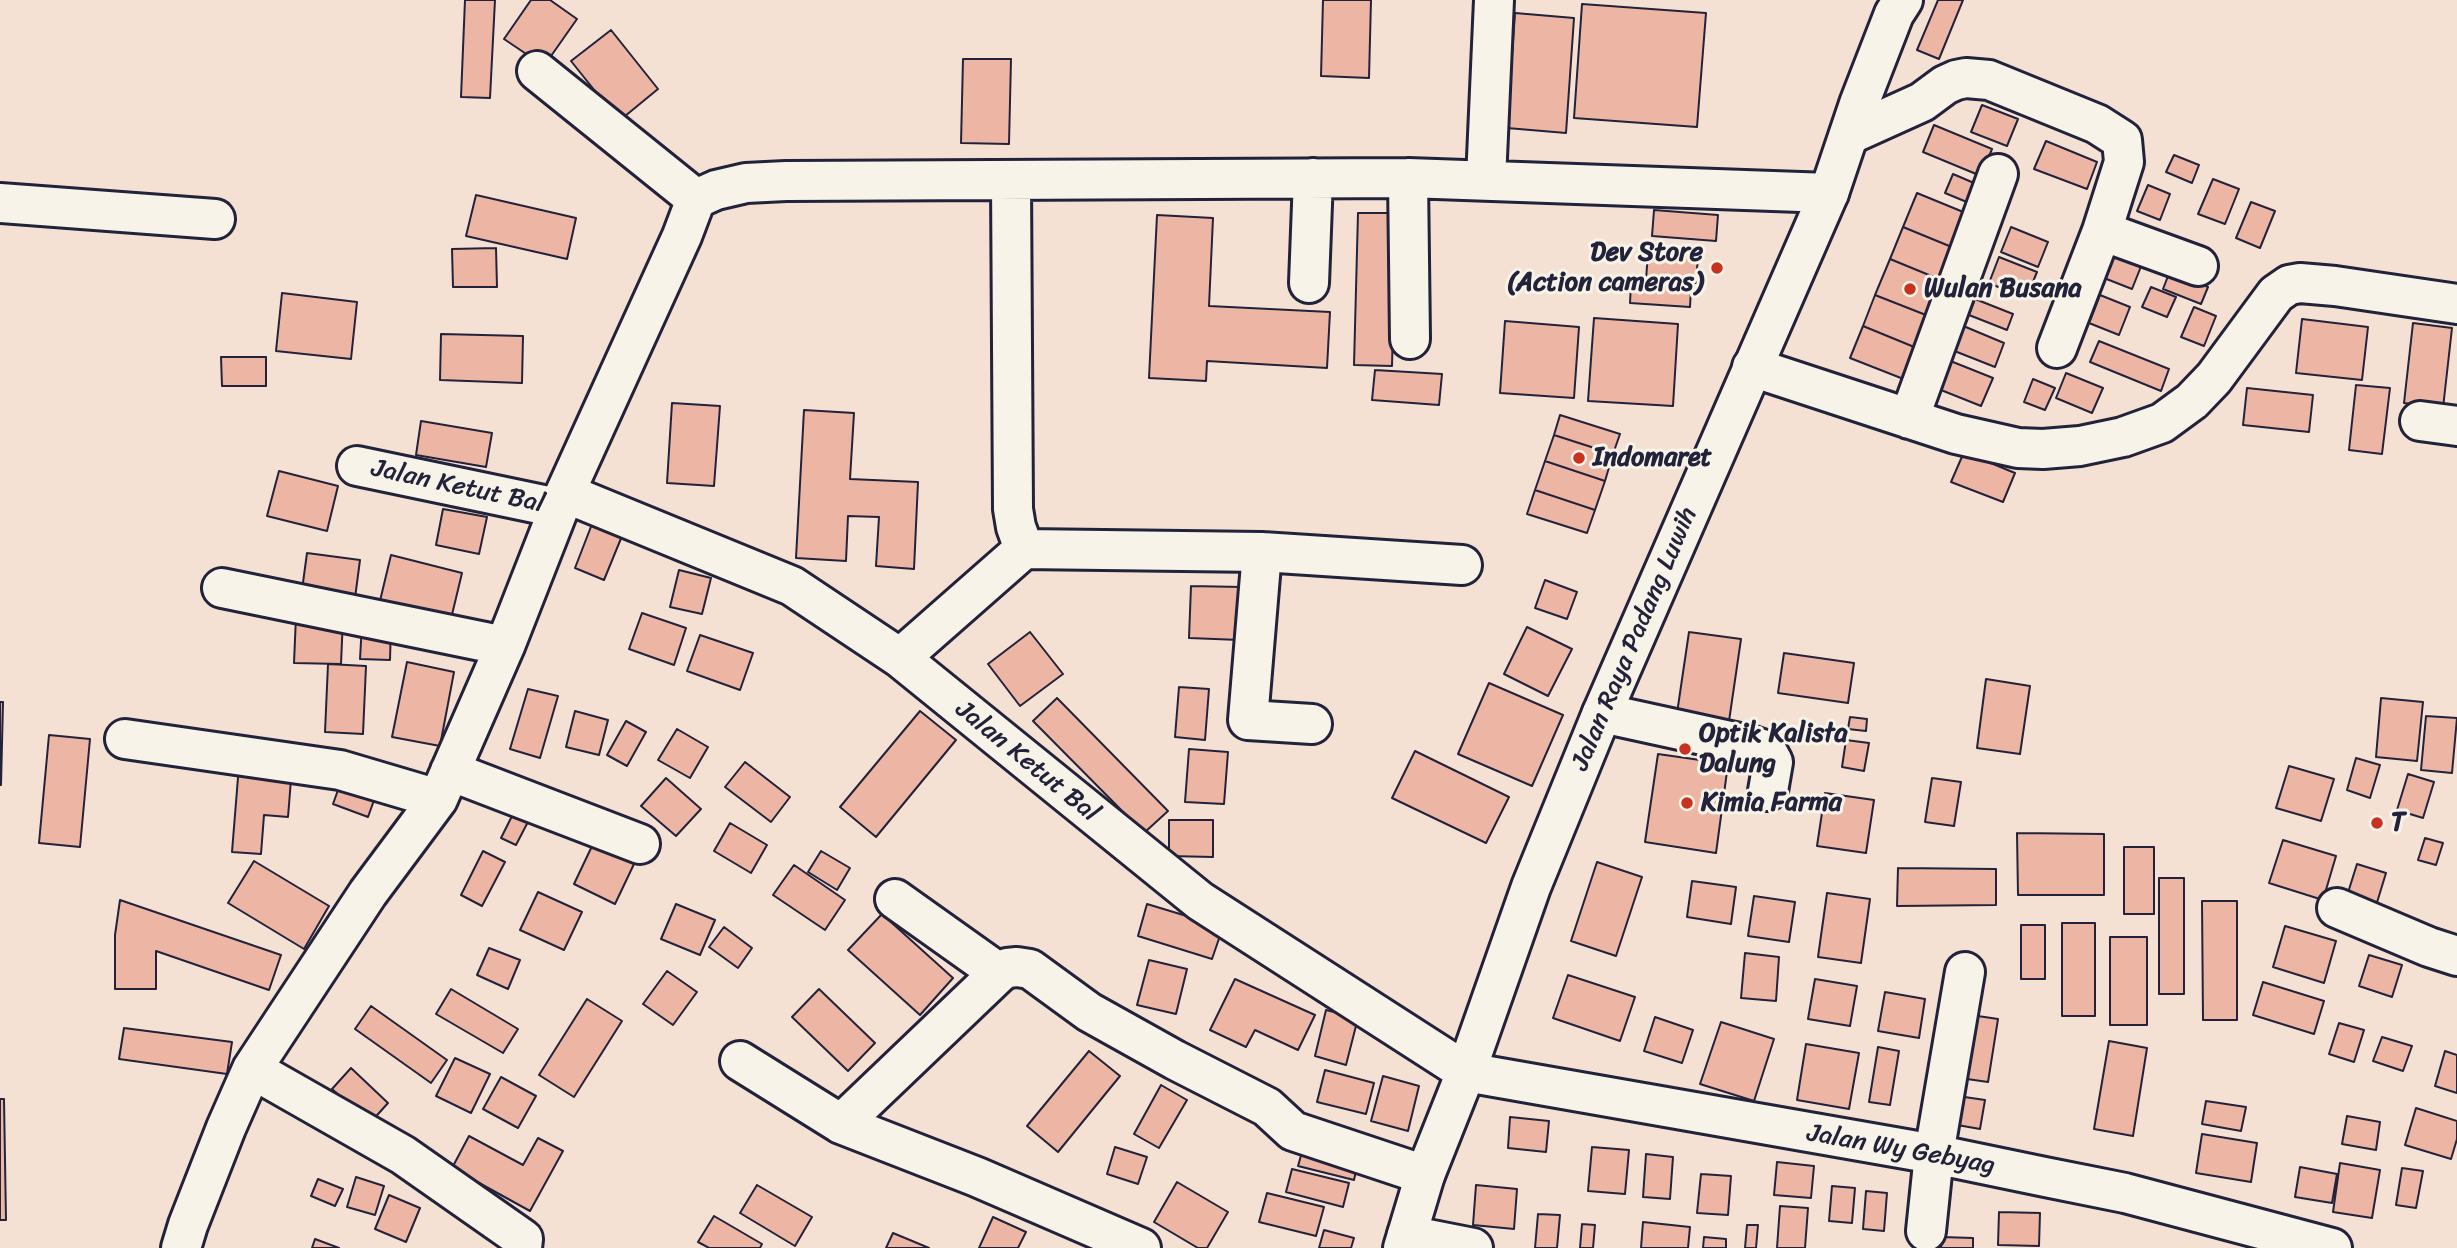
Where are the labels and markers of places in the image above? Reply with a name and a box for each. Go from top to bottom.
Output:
place label: Dev Store (Action cameras) [1507,237,1703,298]
marker: Dev Store (Action cameras) [1709,260,1725,276]
place label: Wulan Busana [1924,273,2082,305]
marker: Wulan Busana [1902,281,1918,297]
place label: Indomaret [1593,442,1712,474]
marker: Indomaret [1571,450,1587,466]
place label: Optik Kalista Dalung [1699,718,1848,780]
marker: Optik Kalista Dalung [1677,741,1693,757]
place label: Kimia Farma [1701,787,1842,819]
marker: Kimia Farma [1679,795,1695,811]
place label: T [2391,807,2405,839]
marker: T [2369,815,2385,831]

